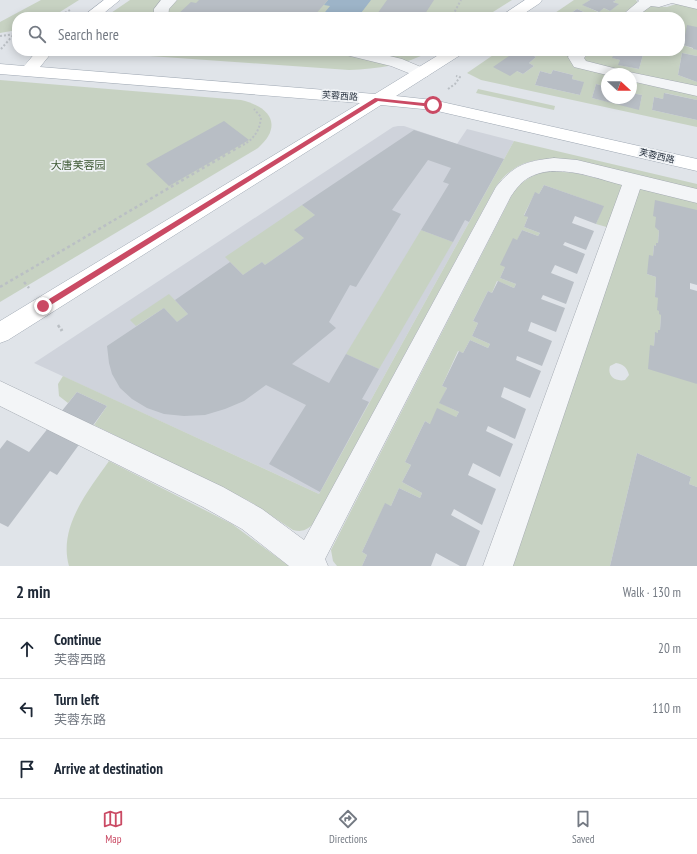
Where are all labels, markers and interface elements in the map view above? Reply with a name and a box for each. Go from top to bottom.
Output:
search box [12,12,685,56]
icon: search [26,23,48,45]
text: Search here [58,25,119,44]
north arrow [601,68,637,104]
street label: 芙蓉西路 [322,89,358,102]
route start [424,96,442,114]
street label: 芙蓉西路 [638,146,676,165]
park label: 大唐芙蓉园 [51,158,106,172]
route end [34,297,52,315]
text: 2 min [16,581,50,603]
text: Walk · 130 m [623,584,681,601]
text: Continue [54,630,101,649]
icon: ahead [16,638,38,660]
text: 20 m [658,640,681,657]
text: 芙蓉西路 [54,651,106,668]
text: Turn left [54,690,99,709]
icon: left [16,698,38,720]
text: 110 m [652,700,681,717]
text: 芙蓉东路 [54,711,106,728]
icon: arrive [16,758,38,780]
text: Arrive at destination [54,759,163,778]
tab: Map [102,808,124,846]
tab: Directions [329,808,367,846]
tab: Saved [572,808,595,846]

